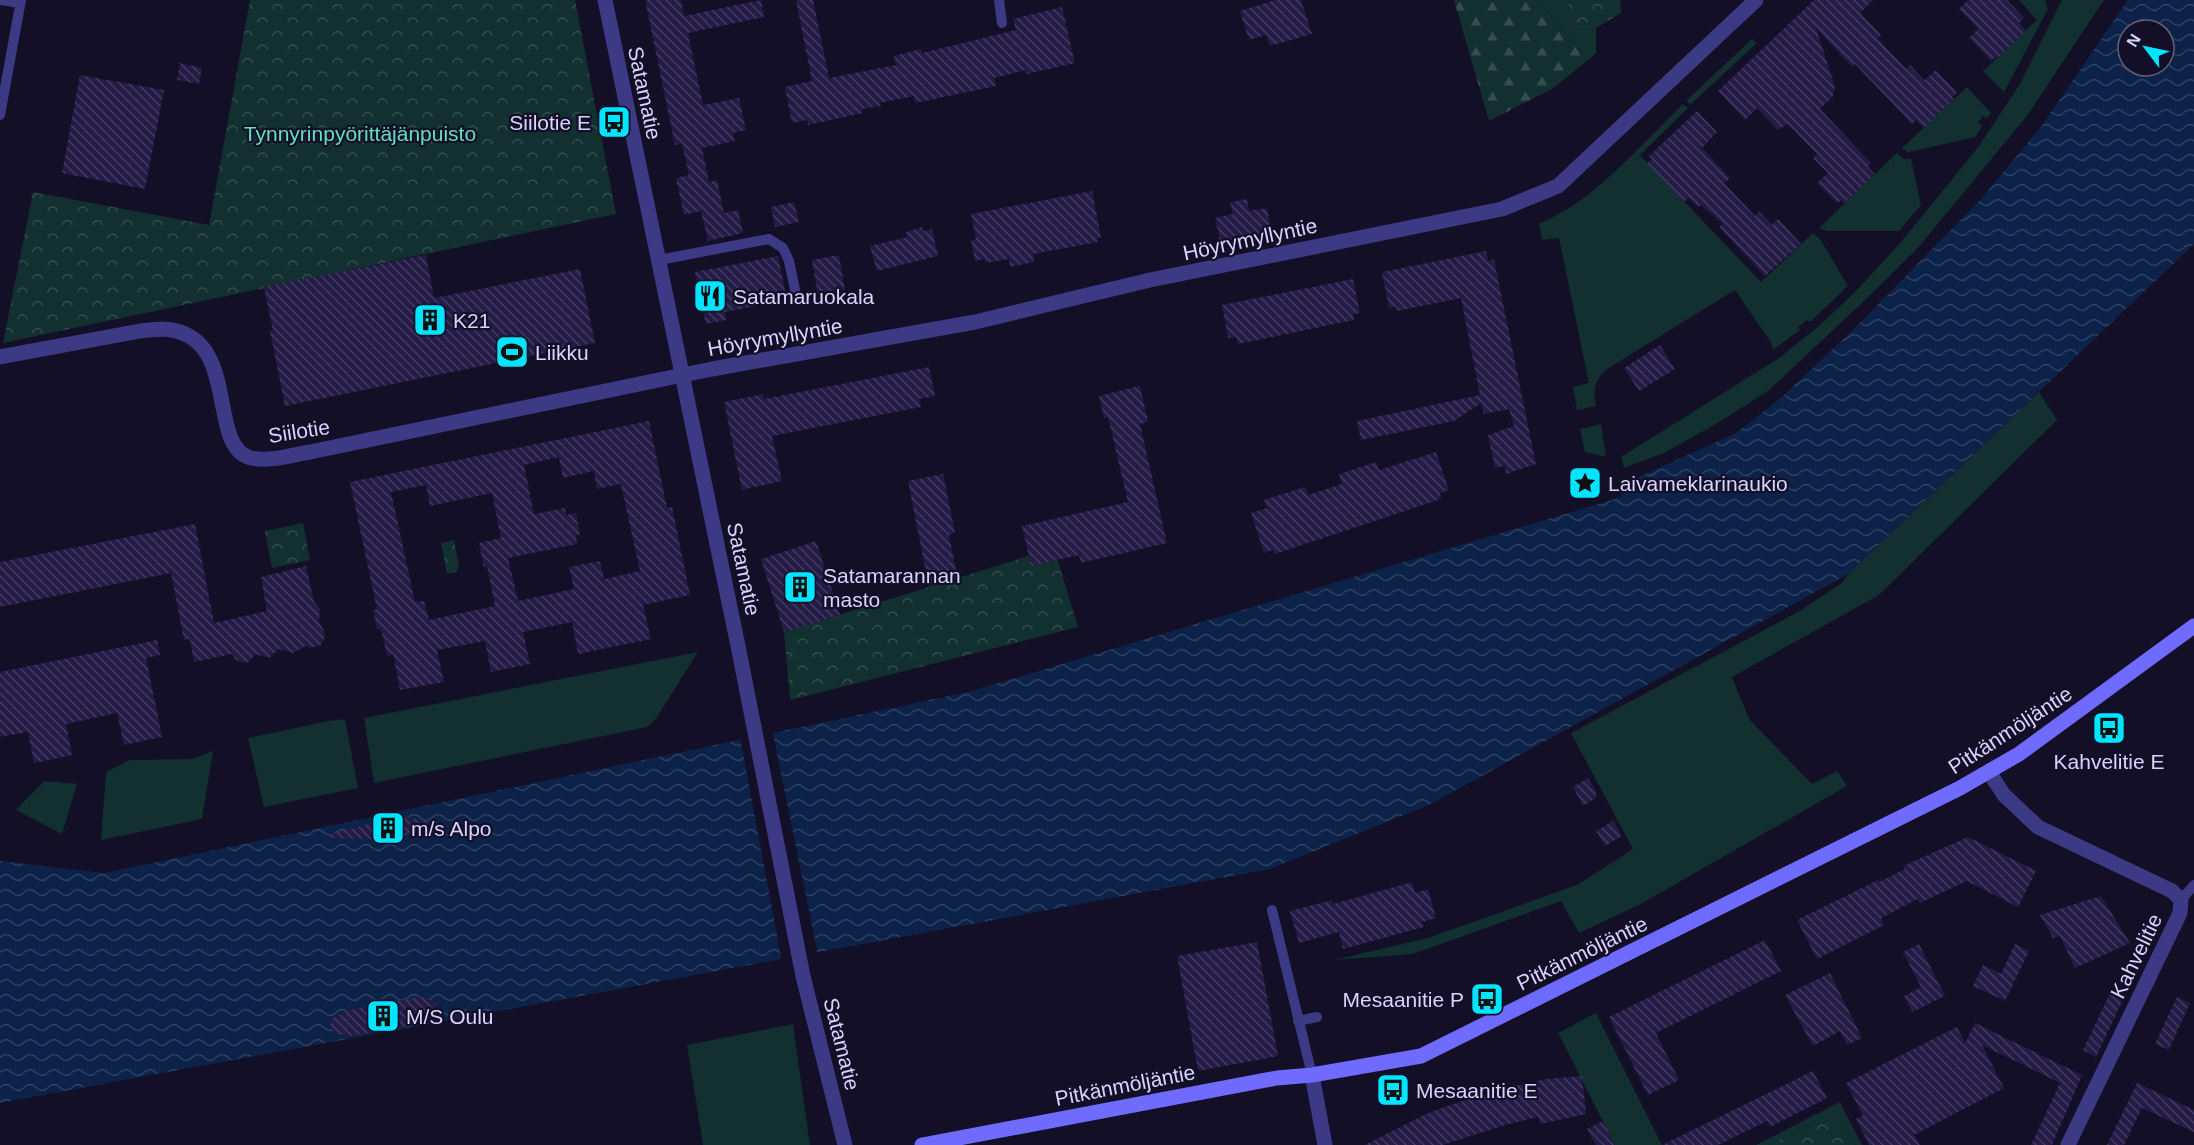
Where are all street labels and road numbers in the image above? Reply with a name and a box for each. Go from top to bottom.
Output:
street label: Satamatie [624,44,666,142]
street label: Höyrymyllyntie [1181,214,1319,264]
street label: Höyrymyllyntie [706,314,844,360]
street label: Siilotie [267,415,331,447]
street label: Satamatie [723,520,765,618]
street label: Pitkänmöljäntie [1944,682,2076,778]
street label: Kahvelitie [2106,910,2166,1002]
street label: Pitkänmöljäntie [1513,911,1651,995]
street label: Satamatie [819,995,865,1093]
street label: Pitkänmöljäntie [1053,1060,1197,1110]

